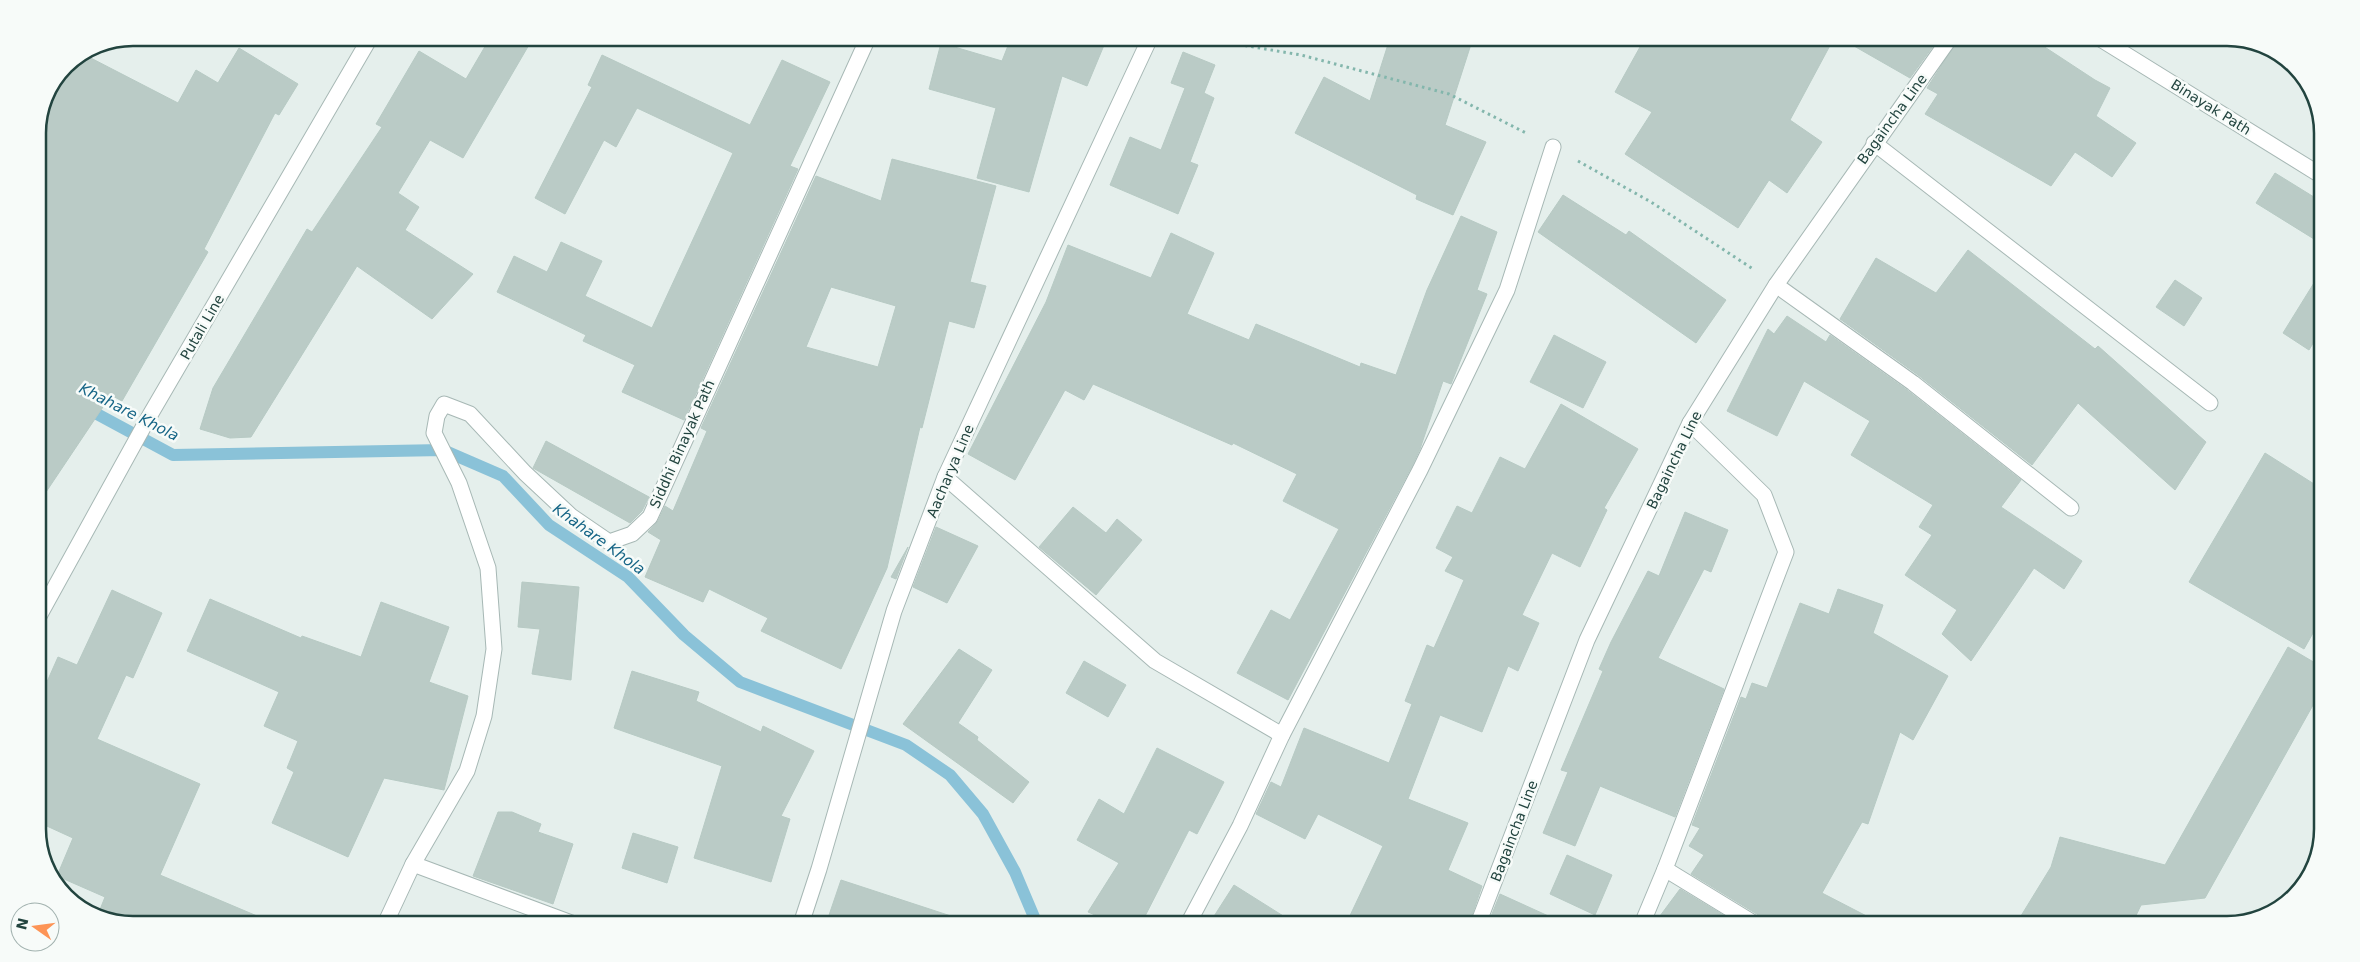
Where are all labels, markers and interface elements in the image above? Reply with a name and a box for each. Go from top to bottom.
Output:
street label: Bagaincha Line [1854,71,1930,167]
street label: Binayak Path [2168,76,2254,138]
street label: Putali Line [177,292,227,362]
street label: Siddhi Binayak Path [646,377,718,511]
water label: Khahare Khola [76,379,182,445]
street label: Bagaincha Line [1643,408,1705,512]
street label: Aacharya Line [923,422,977,520]
water label: Khahare Khola [550,500,648,578]
street label: Bagaincha Line [1487,778,1541,884]
north arrow [10,902,60,952]
text: N [13,916,32,931]

